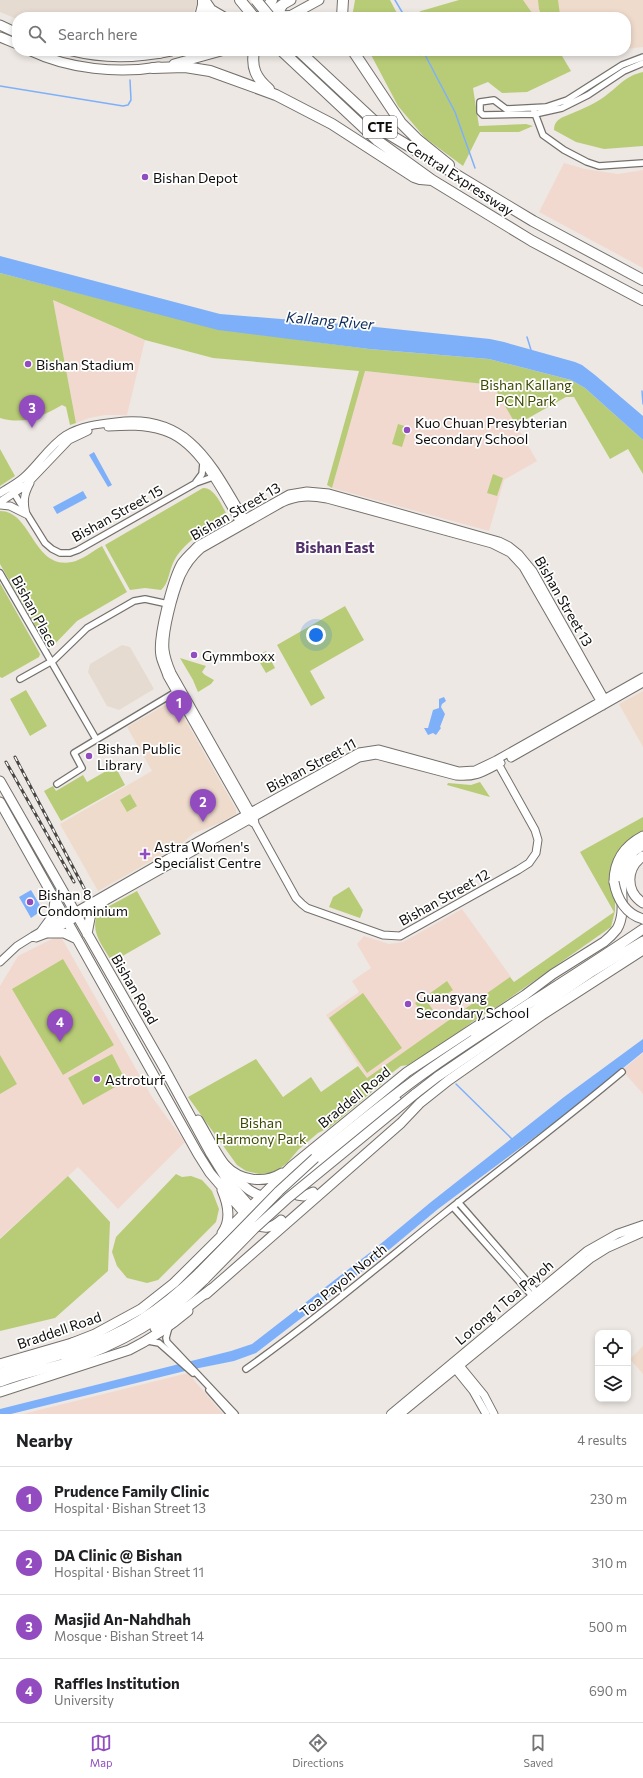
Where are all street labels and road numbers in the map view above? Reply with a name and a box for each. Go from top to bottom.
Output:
road number: CTE [363,116,397,138]
street label: Central Expressway [403,137,517,219]
street label: Bishan Street 13 [187,478,283,544]
street label: Bishan Street 15 [69,481,165,545]
street label: Bishan Street 13 [531,553,597,649]
street label: Bishan Place [8,572,62,650]
street label: Bishan Street 11 [263,734,359,796]
street label: Bishan Street 12 [396,865,493,929]
street label: Bishan Road [108,951,162,1027]
street label: Braddell Road [315,1063,393,1131]
street label: Toa Payoh North [296,1240,390,1320]
street label: Lorong 1 Toa Payoh [452,1256,556,1348]
street label: Braddell Road [15,1308,103,1352]

